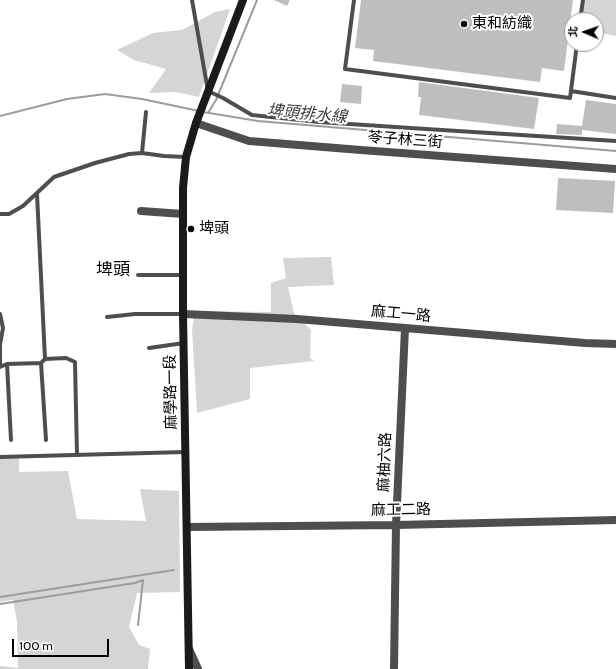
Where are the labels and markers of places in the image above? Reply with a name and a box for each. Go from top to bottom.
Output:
place label: 東和紡織 [472,15,532,33]
marker: 東和紡織 [459,19,469,29]
place label: 埤頭 [199,220,229,238]
marker: 埤頭 [186,224,196,234]

